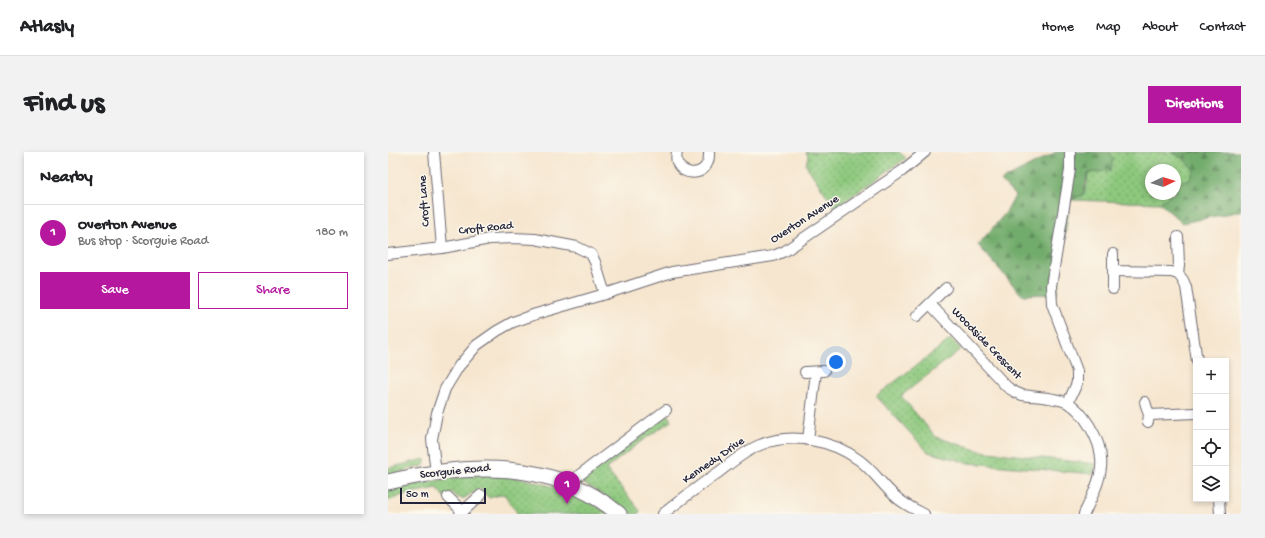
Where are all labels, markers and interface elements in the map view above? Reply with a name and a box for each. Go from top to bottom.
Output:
text: Atlasly [20,16,74,39]
text: Home [1042,19,1074,36]
text: Map [1096,19,1120,36]
text: About [1142,19,1178,36]
text: Contact [1200,19,1245,36]
button: Directions [1148,86,1241,123]
text: Find us [24,88,104,121]
north arrow [1145,164,1181,200]
text: Nearby [40,168,93,188]
street label: Croft Lane [416,174,434,227]
street label: Overton Avenue [768,192,842,247]
text: Overton Avenue [78,216,176,234]
street label: Croft Road [458,219,515,239]
text: 1 [50,225,56,240]
text: 180 m [316,225,348,240]
text: Bus stop · Scorguie Road [78,234,208,249]
button: Save [40,272,190,309]
button: Share [198,272,348,309]
street label: Woodside Crescent [948,305,1025,384]
your location [826,352,846,372]
map controls [1193,358,1229,502]
button: + [1193,358,1229,394]
button: − [1193,394,1229,430]
button: locate [1193,430,1229,466]
street label: Kennedy Drive [680,434,748,487]
street label: Scorguie Road [419,461,492,483]
button: layers [1193,466,1229,502]
pin: 1 [554,471,580,504]
scale bar [400,486,486,505]
text: 50 m [406,489,428,501]

